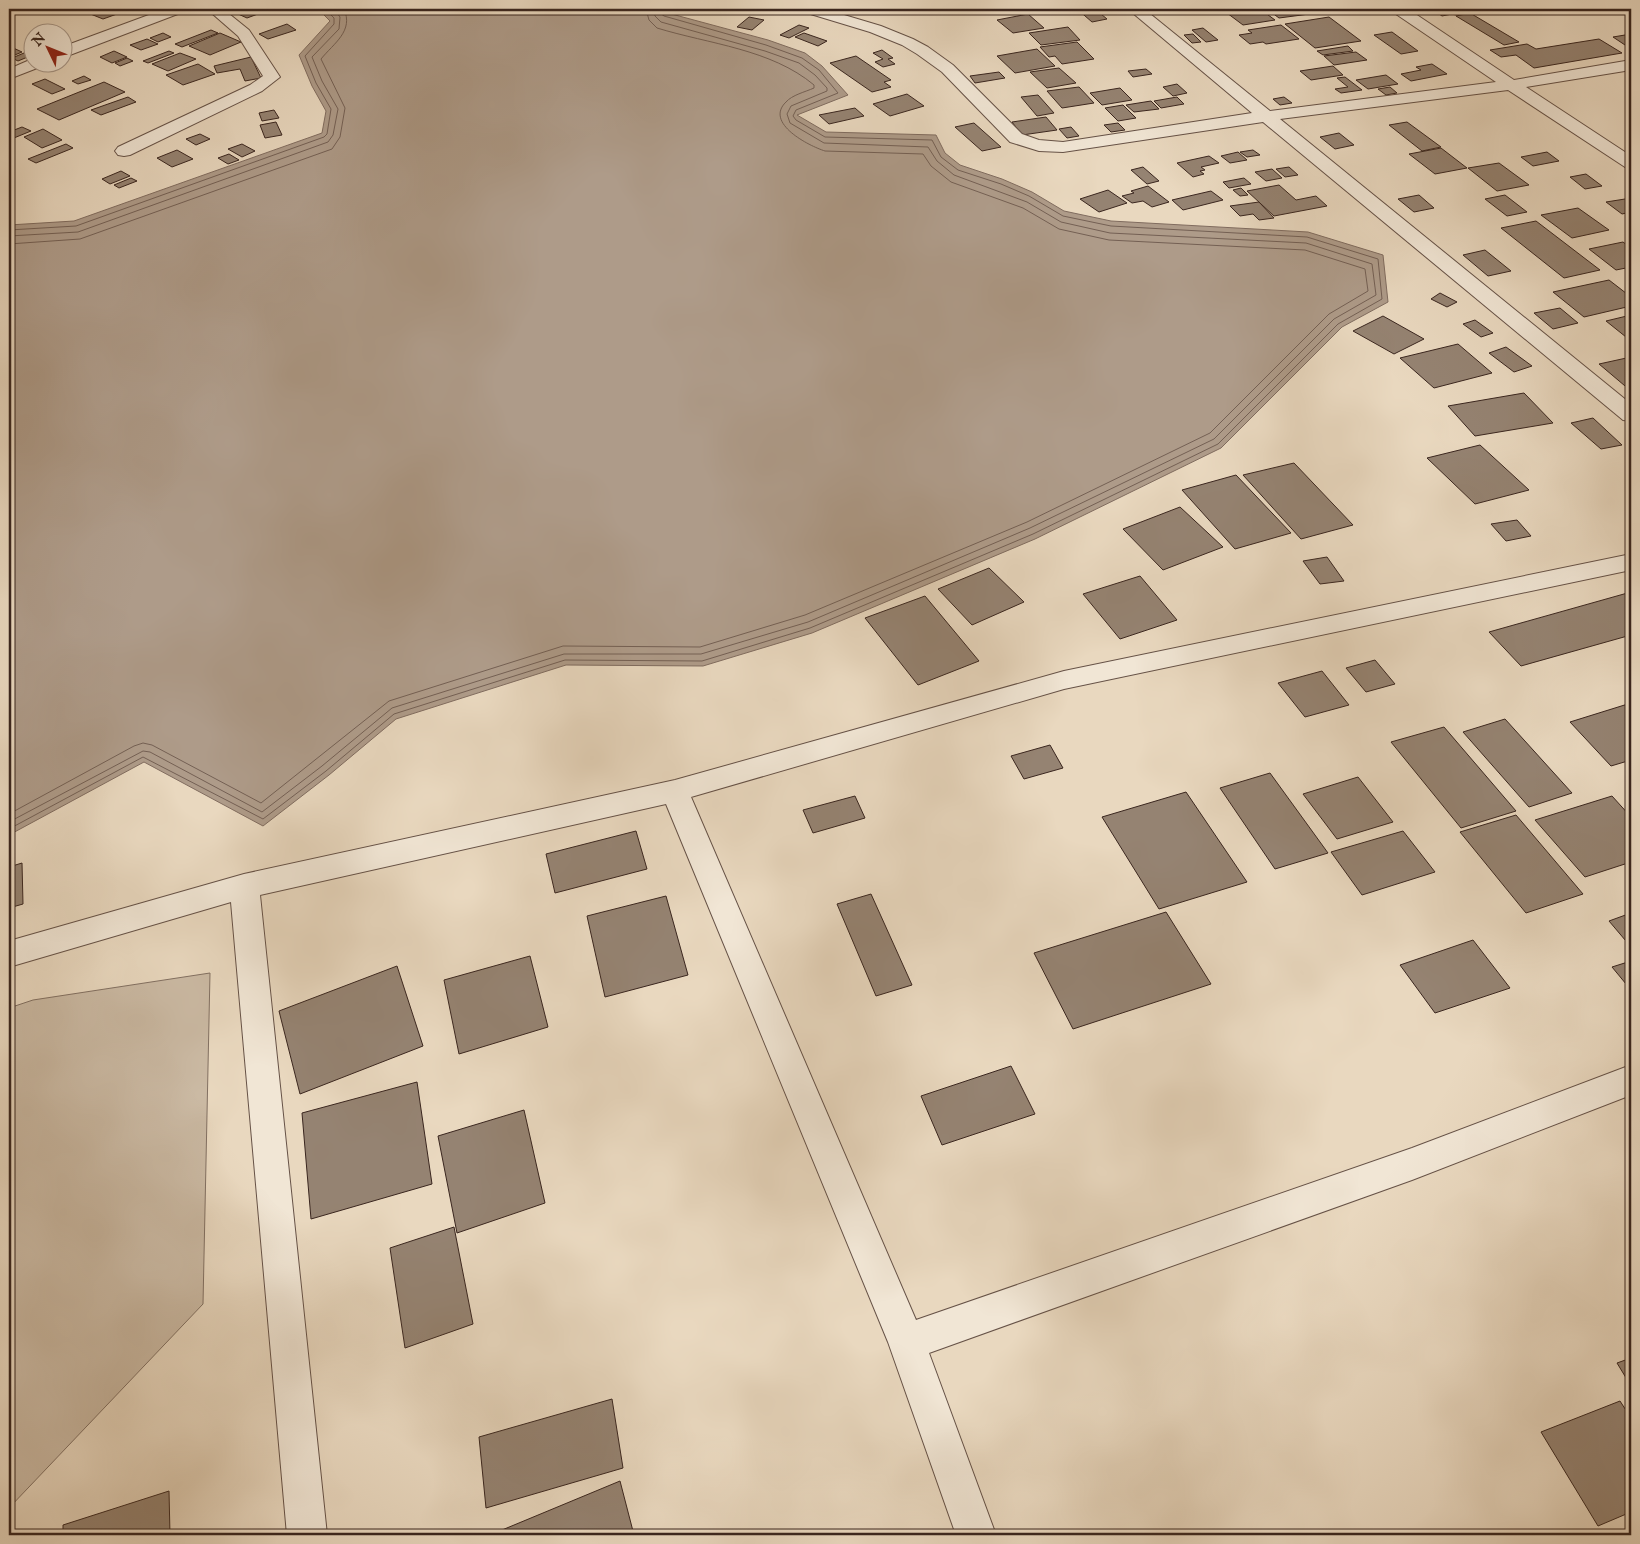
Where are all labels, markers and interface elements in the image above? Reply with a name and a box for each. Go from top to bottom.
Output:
north arrow [22,22,72,72]
text: N [28,29,50,51]

